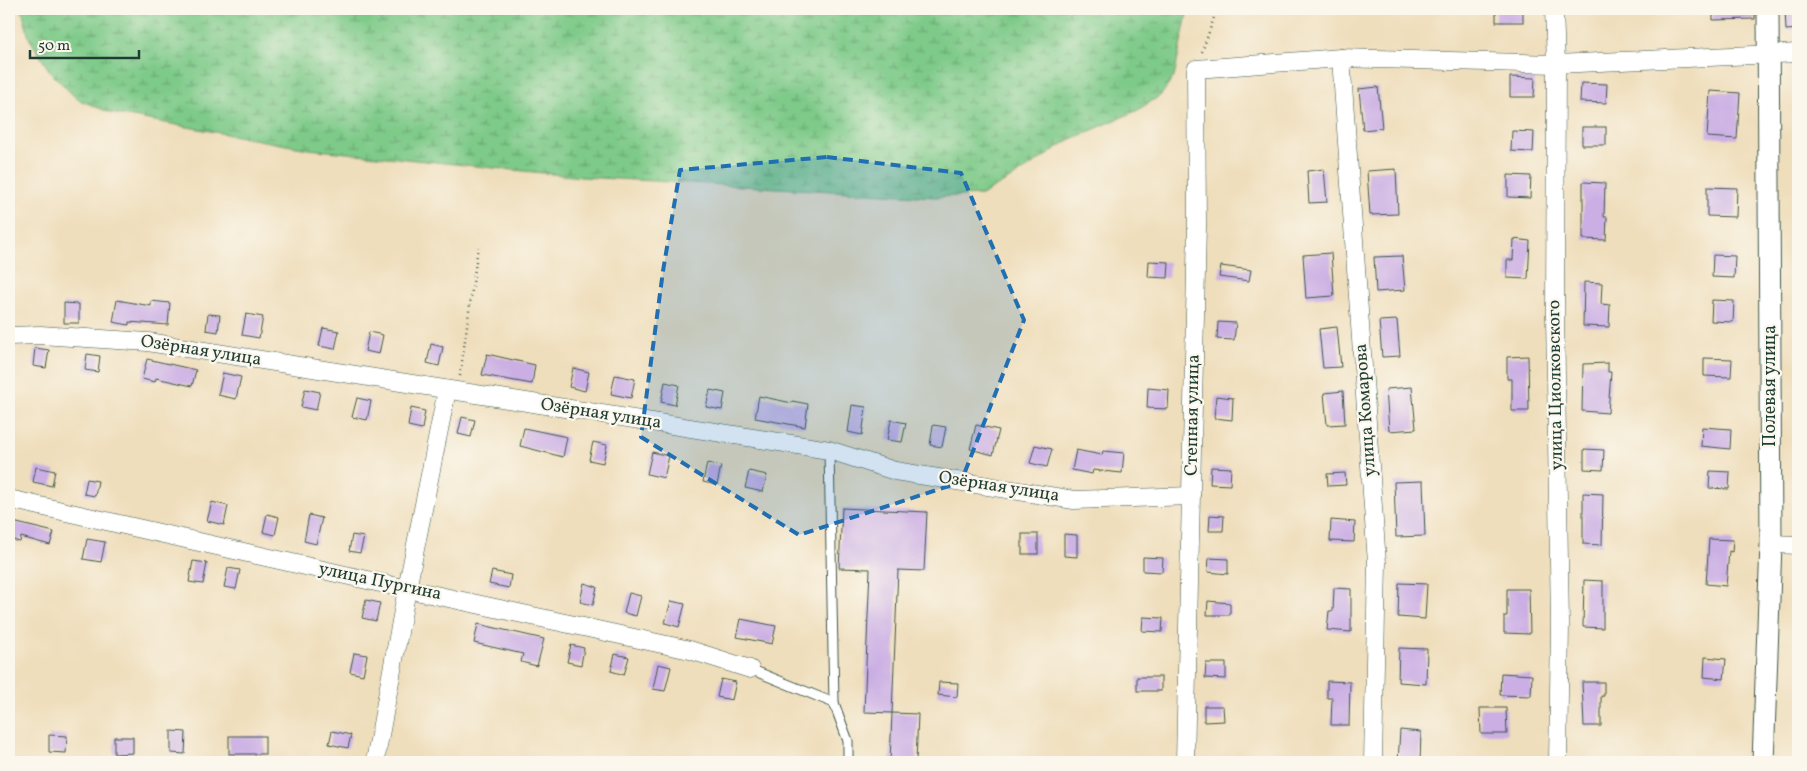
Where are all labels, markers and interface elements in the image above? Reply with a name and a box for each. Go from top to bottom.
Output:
scale bar [30,28,139,60]
text: 50 m [38,36,70,57]
street label: улица Циолковского [1542,300,1570,470]
street label: Полевая улица [1758,325,1783,447]
street label: Озёрная улица [139,329,263,373]
street label: улица Комарова [1349,343,1383,477]
street label: Степная улица [1179,354,1207,476]
street label: Озёрная улица [539,392,663,436]
street label: Озёрная улица [937,465,1061,509]
street label: улица Пургина [316,557,444,607]

